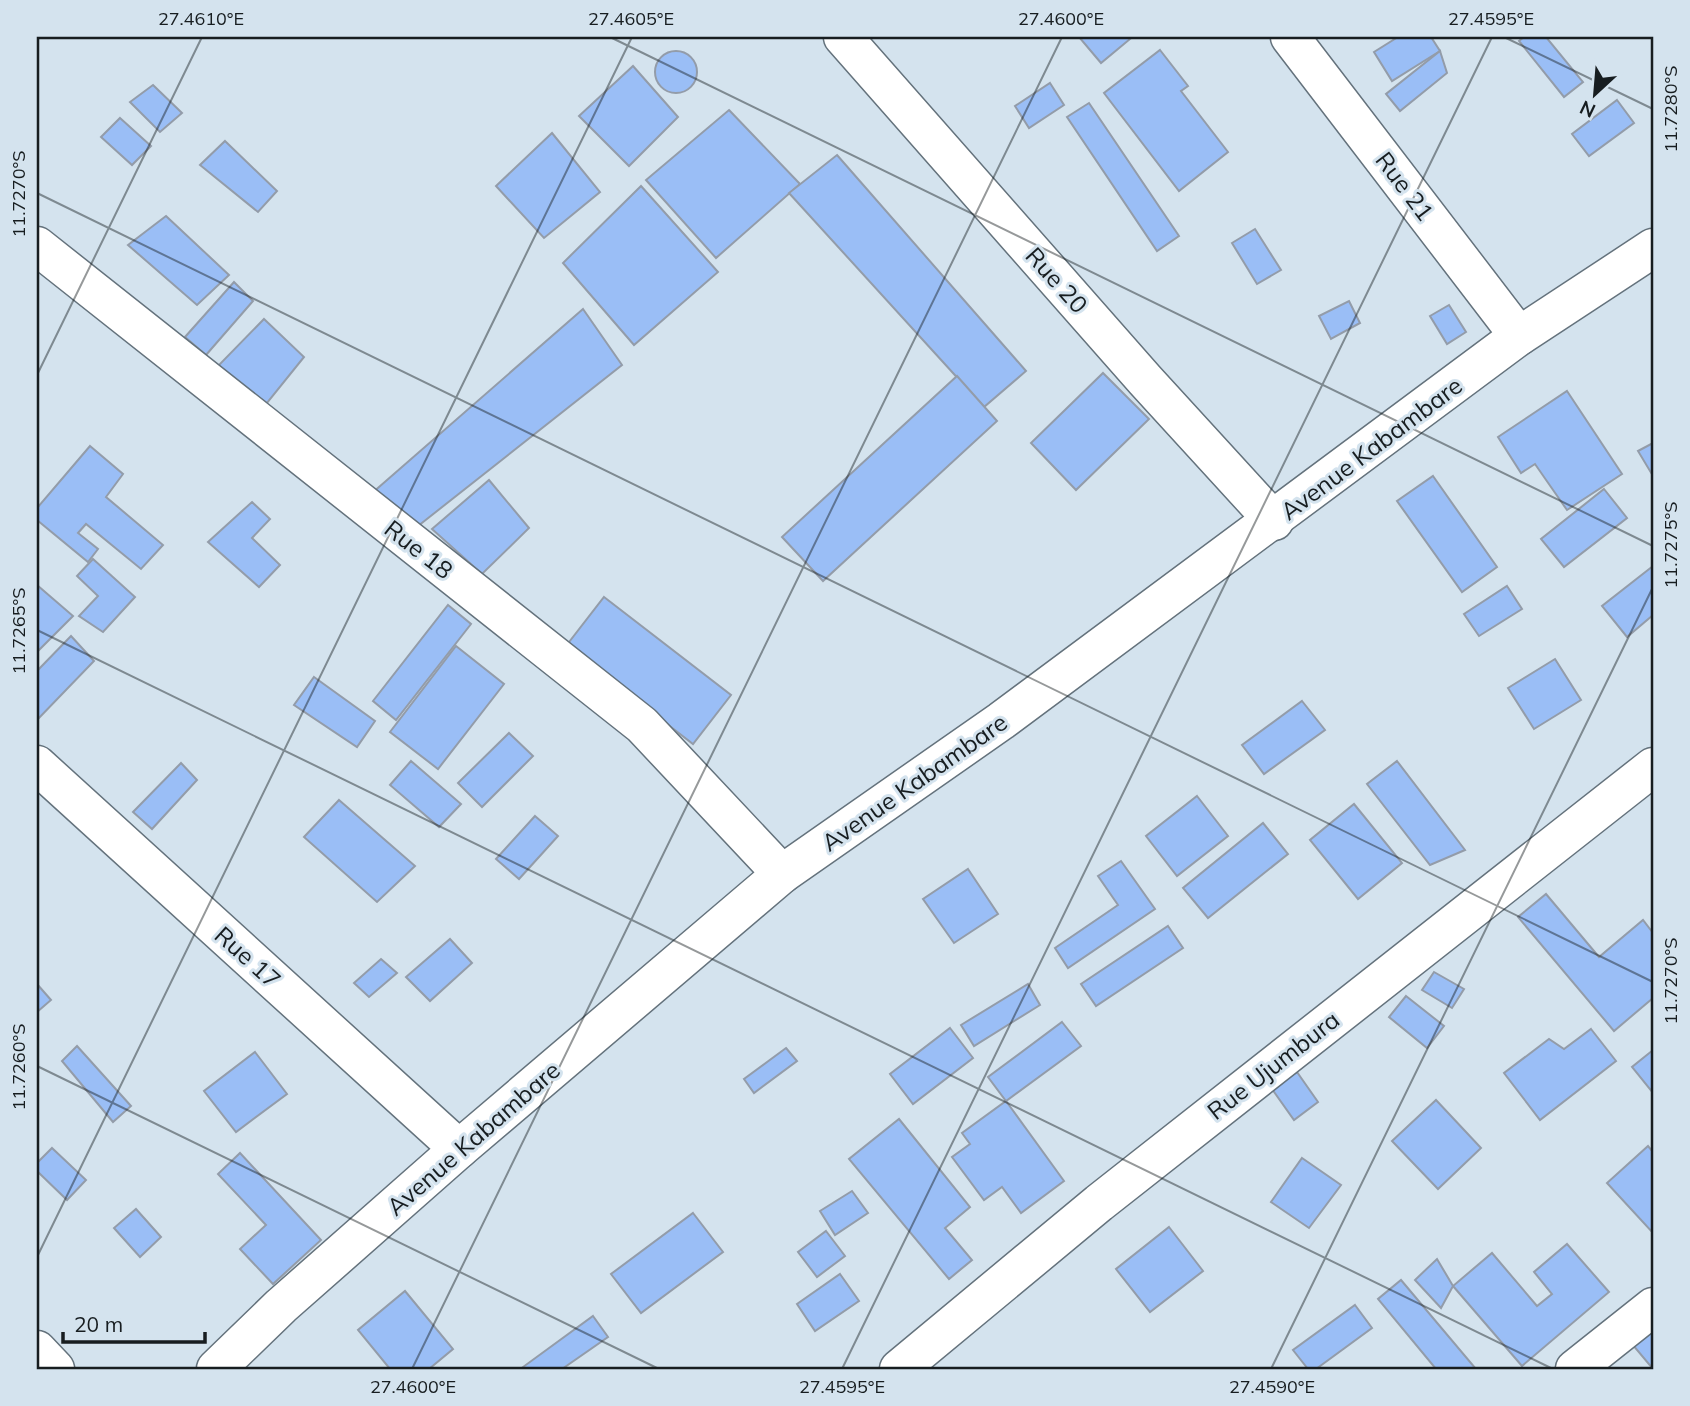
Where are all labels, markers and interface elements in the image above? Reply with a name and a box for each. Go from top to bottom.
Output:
text: 27.4610°E [158,7,244,30]
text: 27.4605°E [588,7,674,30]
text: 27.4600°E [1018,7,1104,30]
text: 27.4595°E [1448,7,1534,30]
north arrow [1560,60,1630,130]
text: 11.7280°S [1659,66,1682,152]
text: N [1576,95,1599,123]
street label: Rue 21 [1369,146,1441,226]
text: 11.7270°S [7,151,30,237]
street label: Rue 20 [1020,241,1094,319]
street label: Avenue Kabambare [1274,370,1468,526]
text: 11.7275°S [1659,502,1682,588]
street label: Rue 18 [379,513,459,585]
text: 11.7265°S [7,588,30,674]
street label: Avenue Kabambare [815,707,1013,857]
street label: Rue 17 [209,920,287,994]
text: 11.7270°S [1659,938,1682,1024]
street label: Rue Ujumbura [1201,1004,1345,1126]
text: 11.7260°S [7,1024,30,1110]
street label: Avenue Kabambare [380,1055,566,1221]
scale bar [63,1301,205,1345]
text: 20 m [74,1311,123,1337]
text: 27.4600°E [370,1375,456,1398]
text: 27.4595°E [799,1375,885,1398]
text: 27.4590°E [1229,1375,1315,1398]

